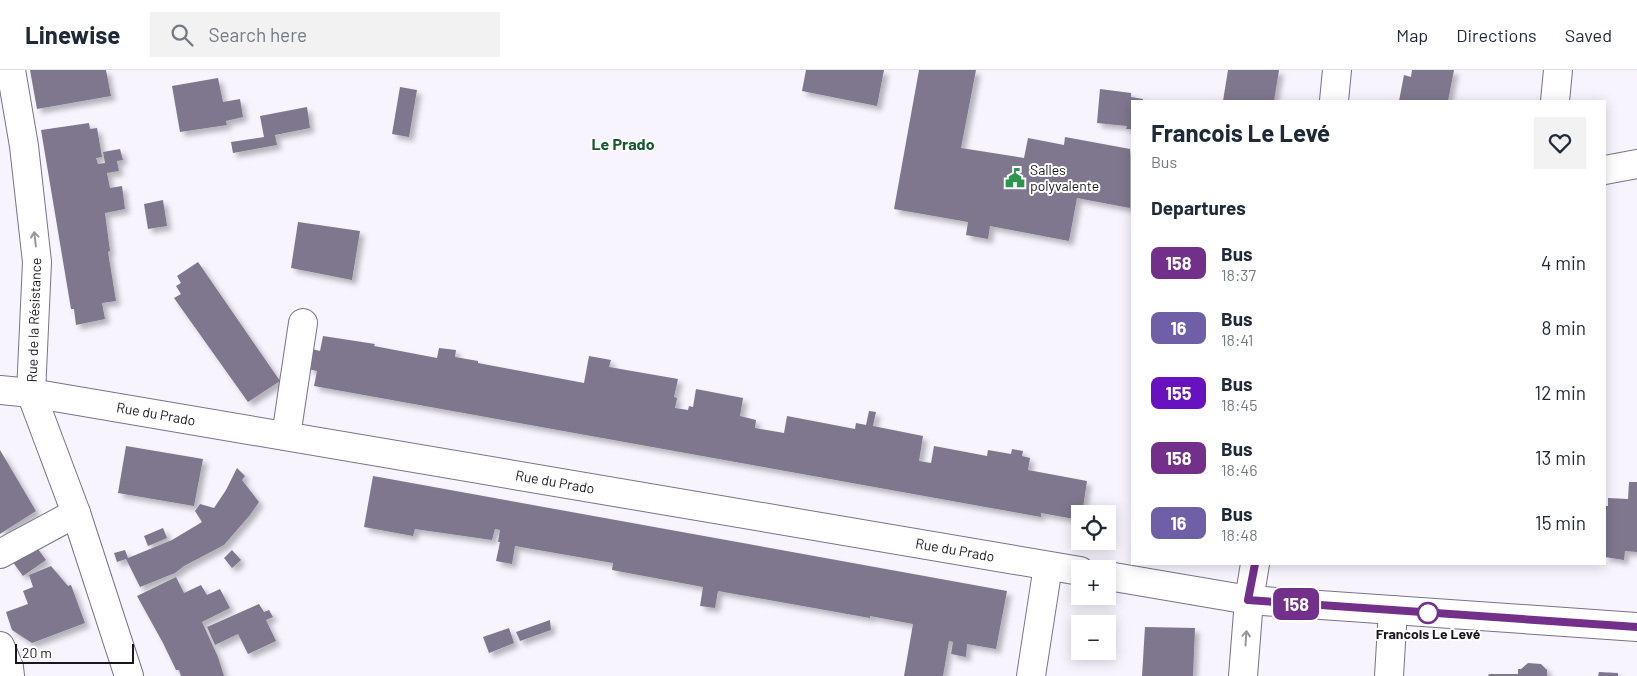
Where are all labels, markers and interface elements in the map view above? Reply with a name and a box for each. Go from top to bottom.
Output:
search box [150,12,500,57]
text: Linewise [25,20,120,49]
icon: search [168,21,196,49]
text: Search here [208,23,307,46]
text: Map [1396,24,1428,46]
text: Directions [1456,24,1537,46]
text: Saved [1565,24,1612,46]
button: heart [1534,117,1586,169]
text: Francois Le Levé [1151,118,1330,147]
district label: Le Prado [591,134,655,153]
text: Bus [1151,152,1177,171]
place label: Salles polyvalente [1030,161,1099,194]
public building icon: Salles polyvalente [1004,167,1026,189]
text: Departures [1151,196,1246,219]
one-way arrow [30,231,40,247]
text: Bus [1221,242,1253,265]
text: 4 min [1541,251,1586,274]
text: 158 [1166,252,1191,274]
street label: Rue de la Résistance [23,257,44,383]
text: 18:37 [1221,265,1256,284]
text: Bus [1221,307,1253,330]
text: 8 min [1542,316,1586,339]
text: 16 [1170,317,1187,339]
text: 18:41 [1221,330,1253,349]
text: Bus [1221,372,1253,395]
text: 12 min [1535,381,1586,404]
text: 155 [1166,382,1191,404]
text: 18:45 [1221,395,1257,414]
street label: Rue du Prado [115,398,197,429]
text: Bus [1221,437,1253,460]
text: 13 min [1535,446,1586,469]
text: 158 [1166,447,1191,469]
text: 18:46 [1221,460,1257,479]
street label: Rue du Prado [514,466,596,497]
text: Bus [1221,502,1253,525]
map controls [1071,505,1116,660]
button: locate [1071,505,1116,550]
text: 15 min [1535,511,1586,534]
text: 16 [1170,512,1187,534]
text: 18:48 [1221,525,1258,544]
street label: Rue du Prado [914,534,996,565]
button: + [1071,560,1116,605]
line badge: 158 [1267,588,1325,620]
text: 158 [1283,593,1309,615]
marker: Francois Le Levé [1417,602,1439,624]
button: − [1071,615,1116,660]
place label: Francois Le Levé [1376,625,1481,642]
one-way arrow [1241,631,1250,647]
scale bar [15,641,134,664]
text: 20 m [22,644,52,661]

